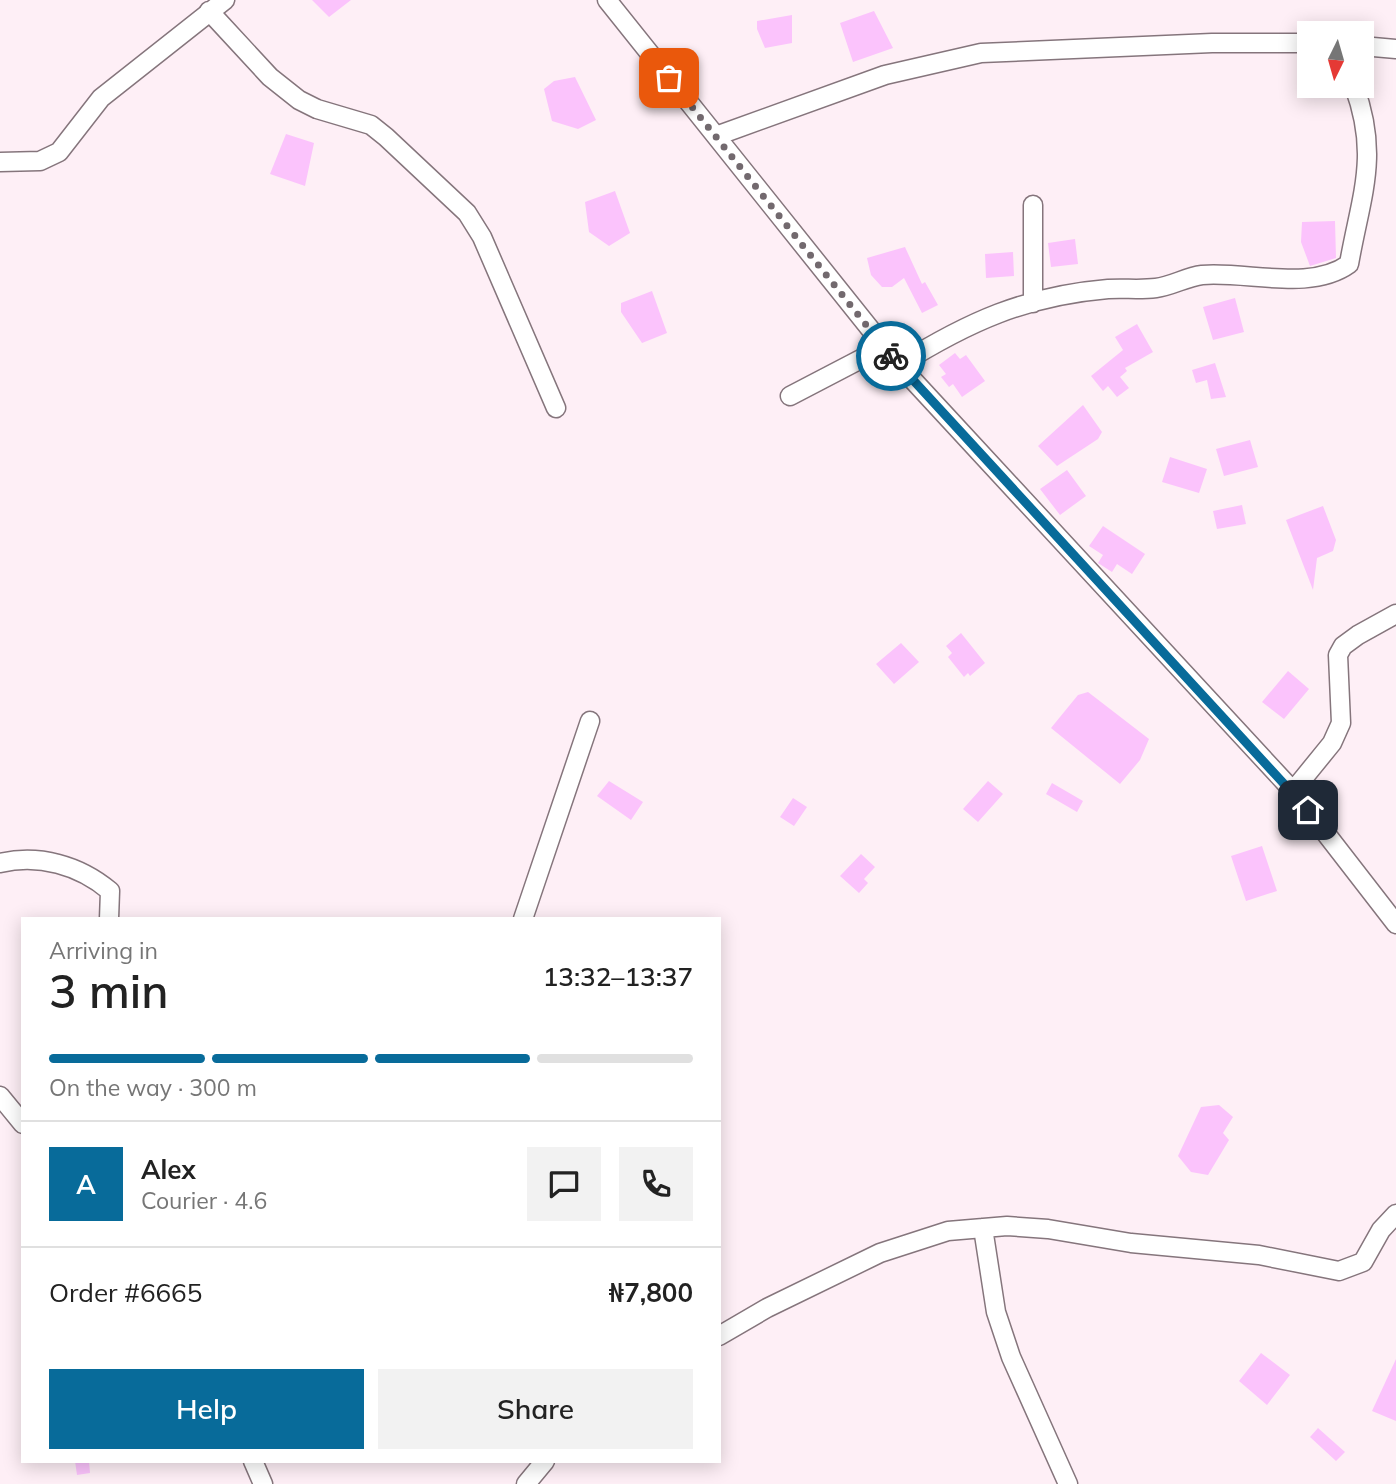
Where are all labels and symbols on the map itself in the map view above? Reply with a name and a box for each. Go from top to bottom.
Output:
north arrow [1297,21,1374,98]
pin [639,48,699,108]
courier [856,321,926,391]
pin [1278,780,1338,840]

